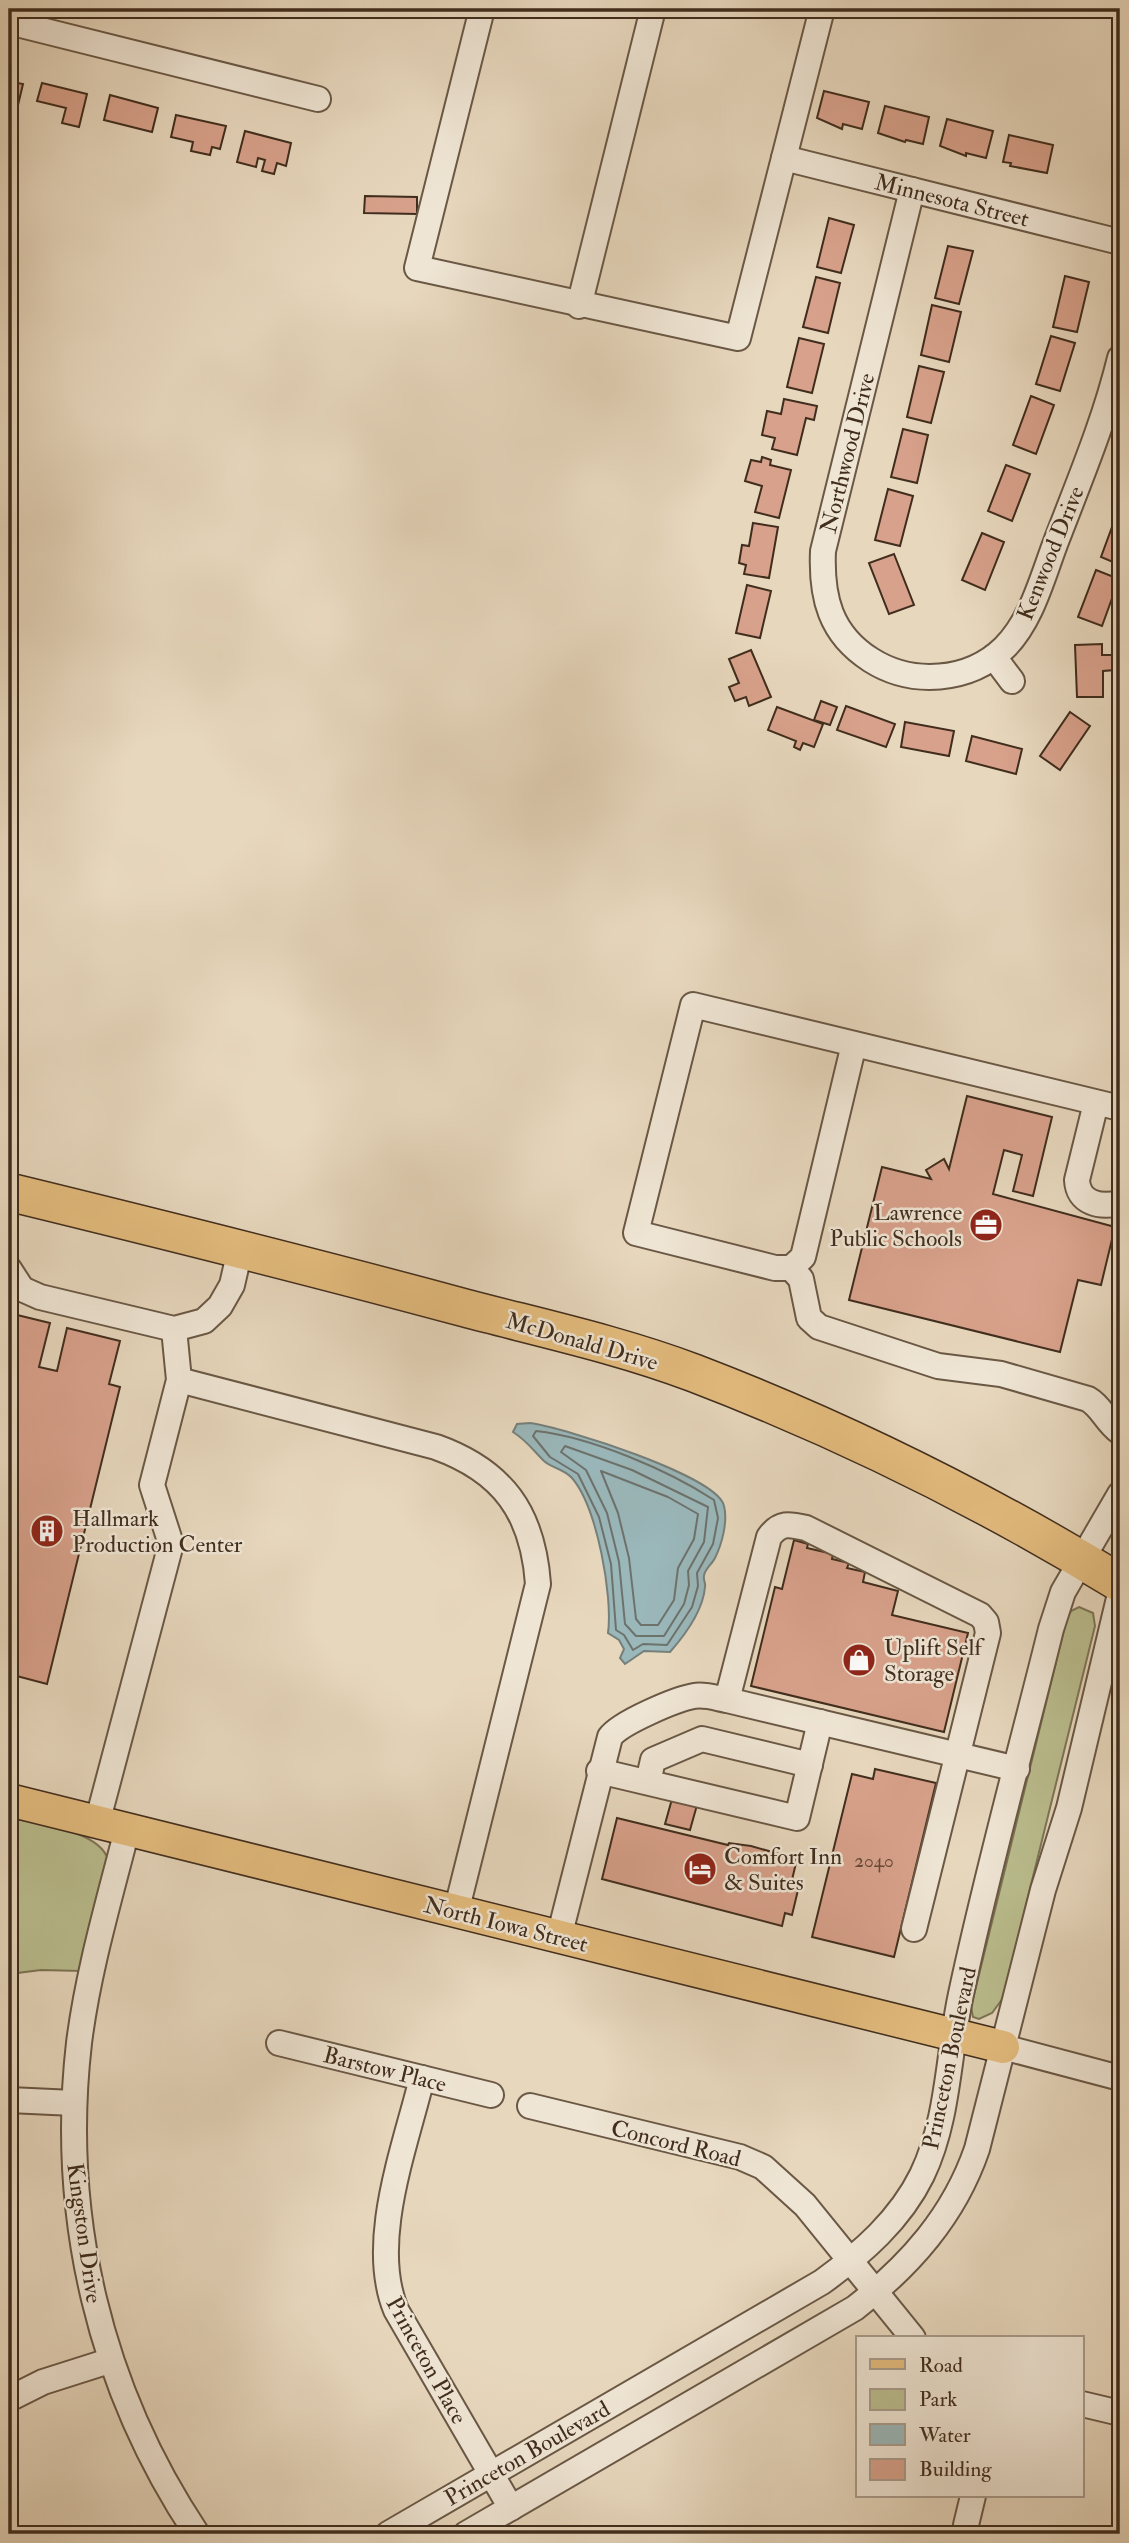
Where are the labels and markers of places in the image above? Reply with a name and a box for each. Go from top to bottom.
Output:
place label: Lawrence Public Schools [830,1198,962,1253]
office icon: Lawrence Public Schools [967,1206,1005,1244]
place label: Hallmark Production Center [72,1504,243,1559]
building icon: Hallmark Production Center [28,1512,66,1550]
place label: Uplift Self Storage [884,1633,985,1688]
shop icon: Uplift Self Storage [840,1641,878,1679]
place label: Comfort Inn & Suites [724,1842,842,1897]
hotel icon: Comfort Inn & Suites [681,1850,719,1888]

